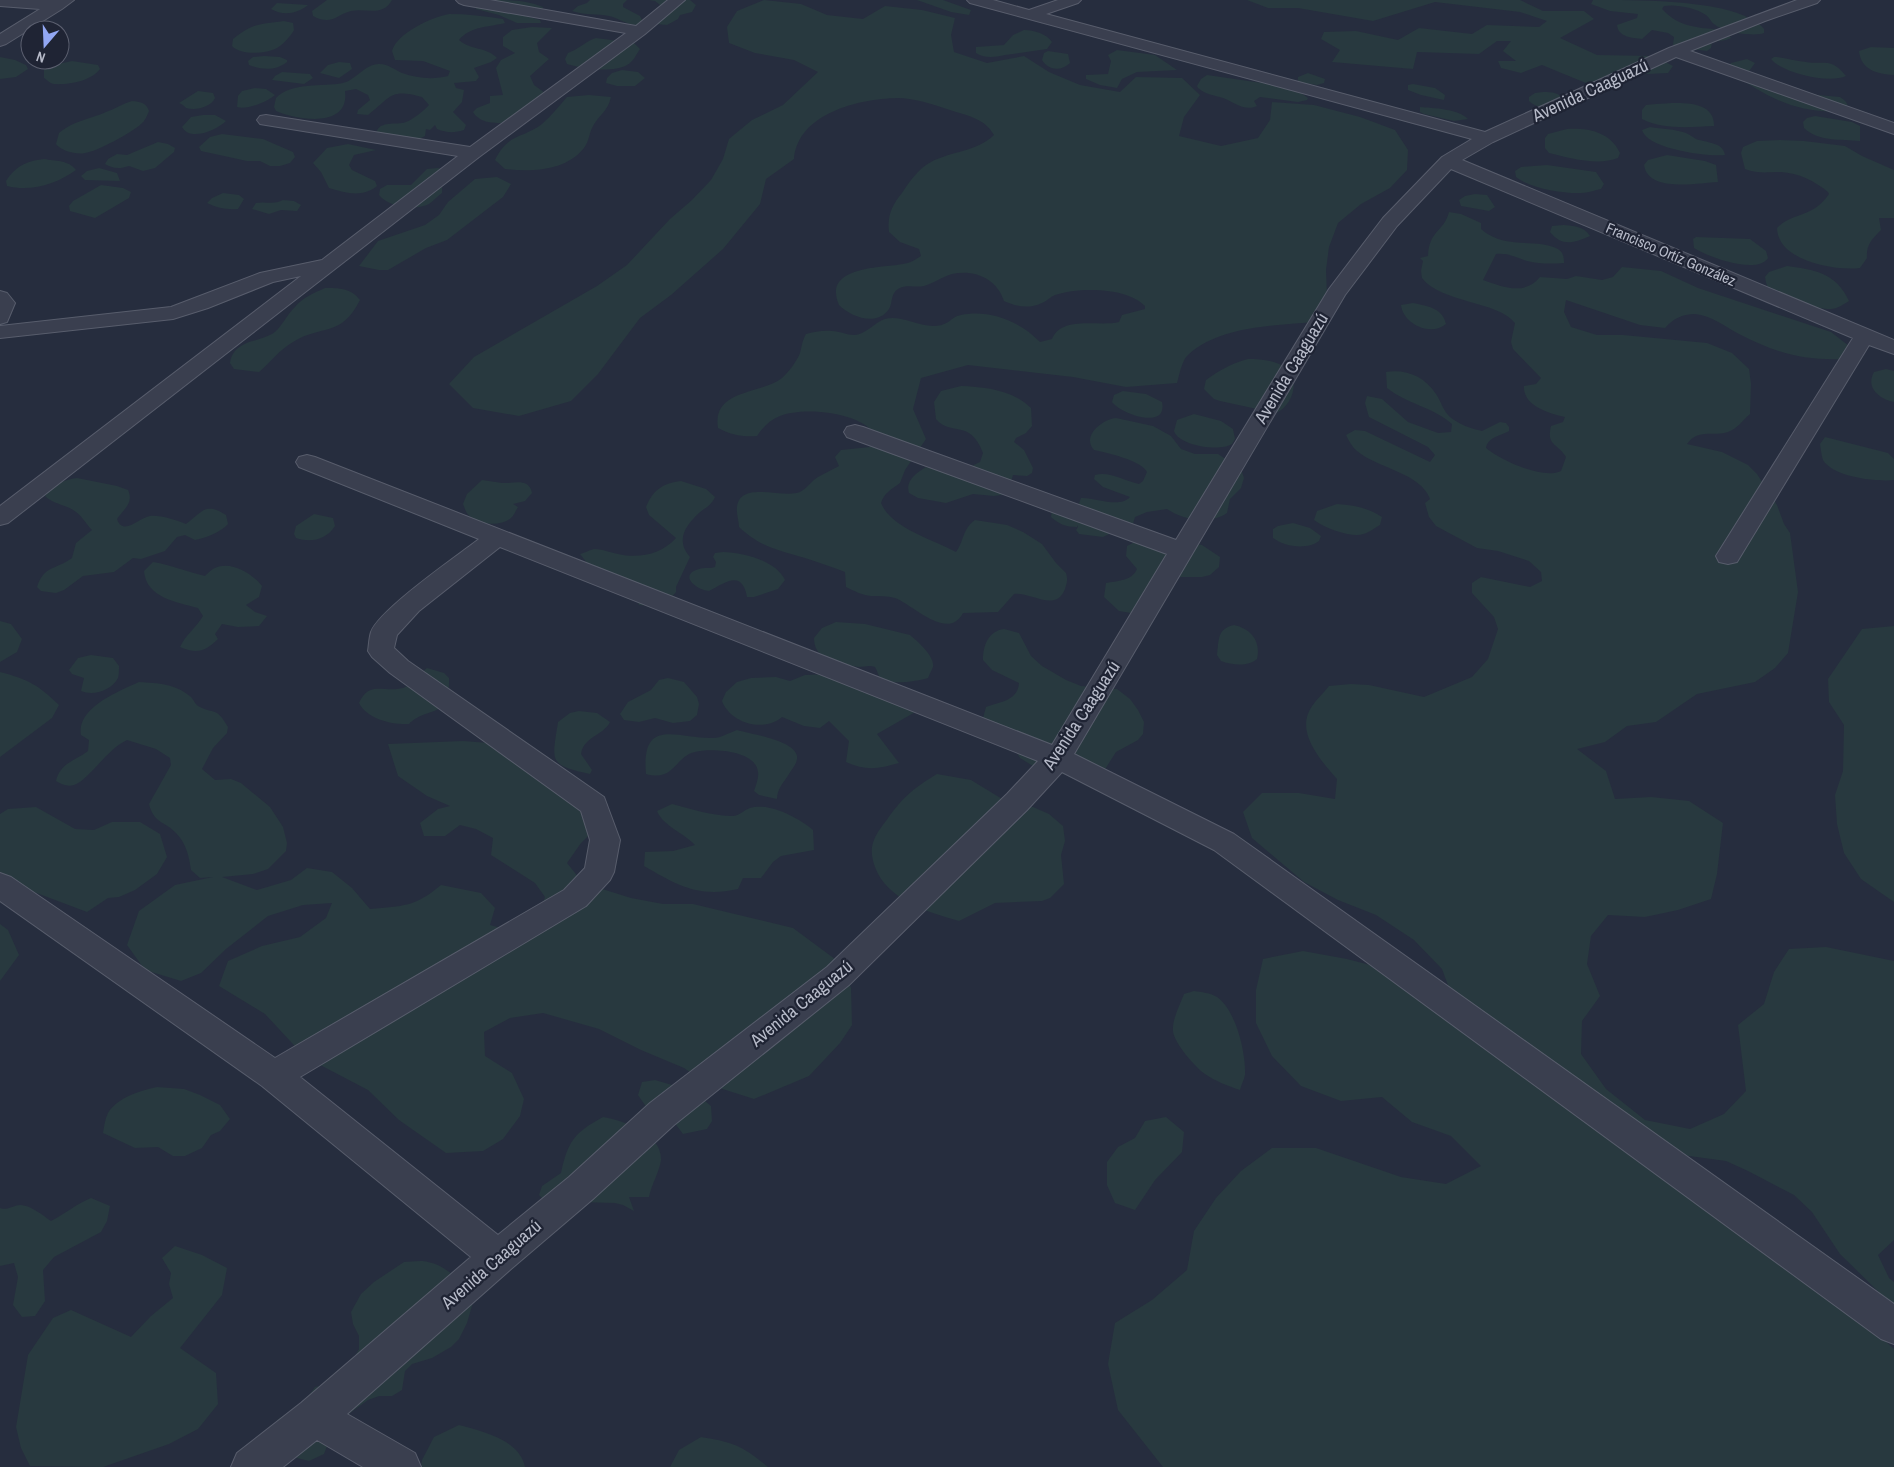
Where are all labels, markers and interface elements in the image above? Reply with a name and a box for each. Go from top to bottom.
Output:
north arrow [20,20,70,70]
text: N [34,47,48,67]
street label: Avenida Caaguazú [1527,52,1652,128]
street label: Francisco Ortíz González [1603,217,1739,291]
street label: Avenida Caaguazú [1248,308,1334,429]
street label: Avenida Caaguazú [1036,656,1126,775]
street label: Avenida Caaguazú [744,954,858,1053]
street label: Avenida Caaguazú [435,1213,546,1315]

